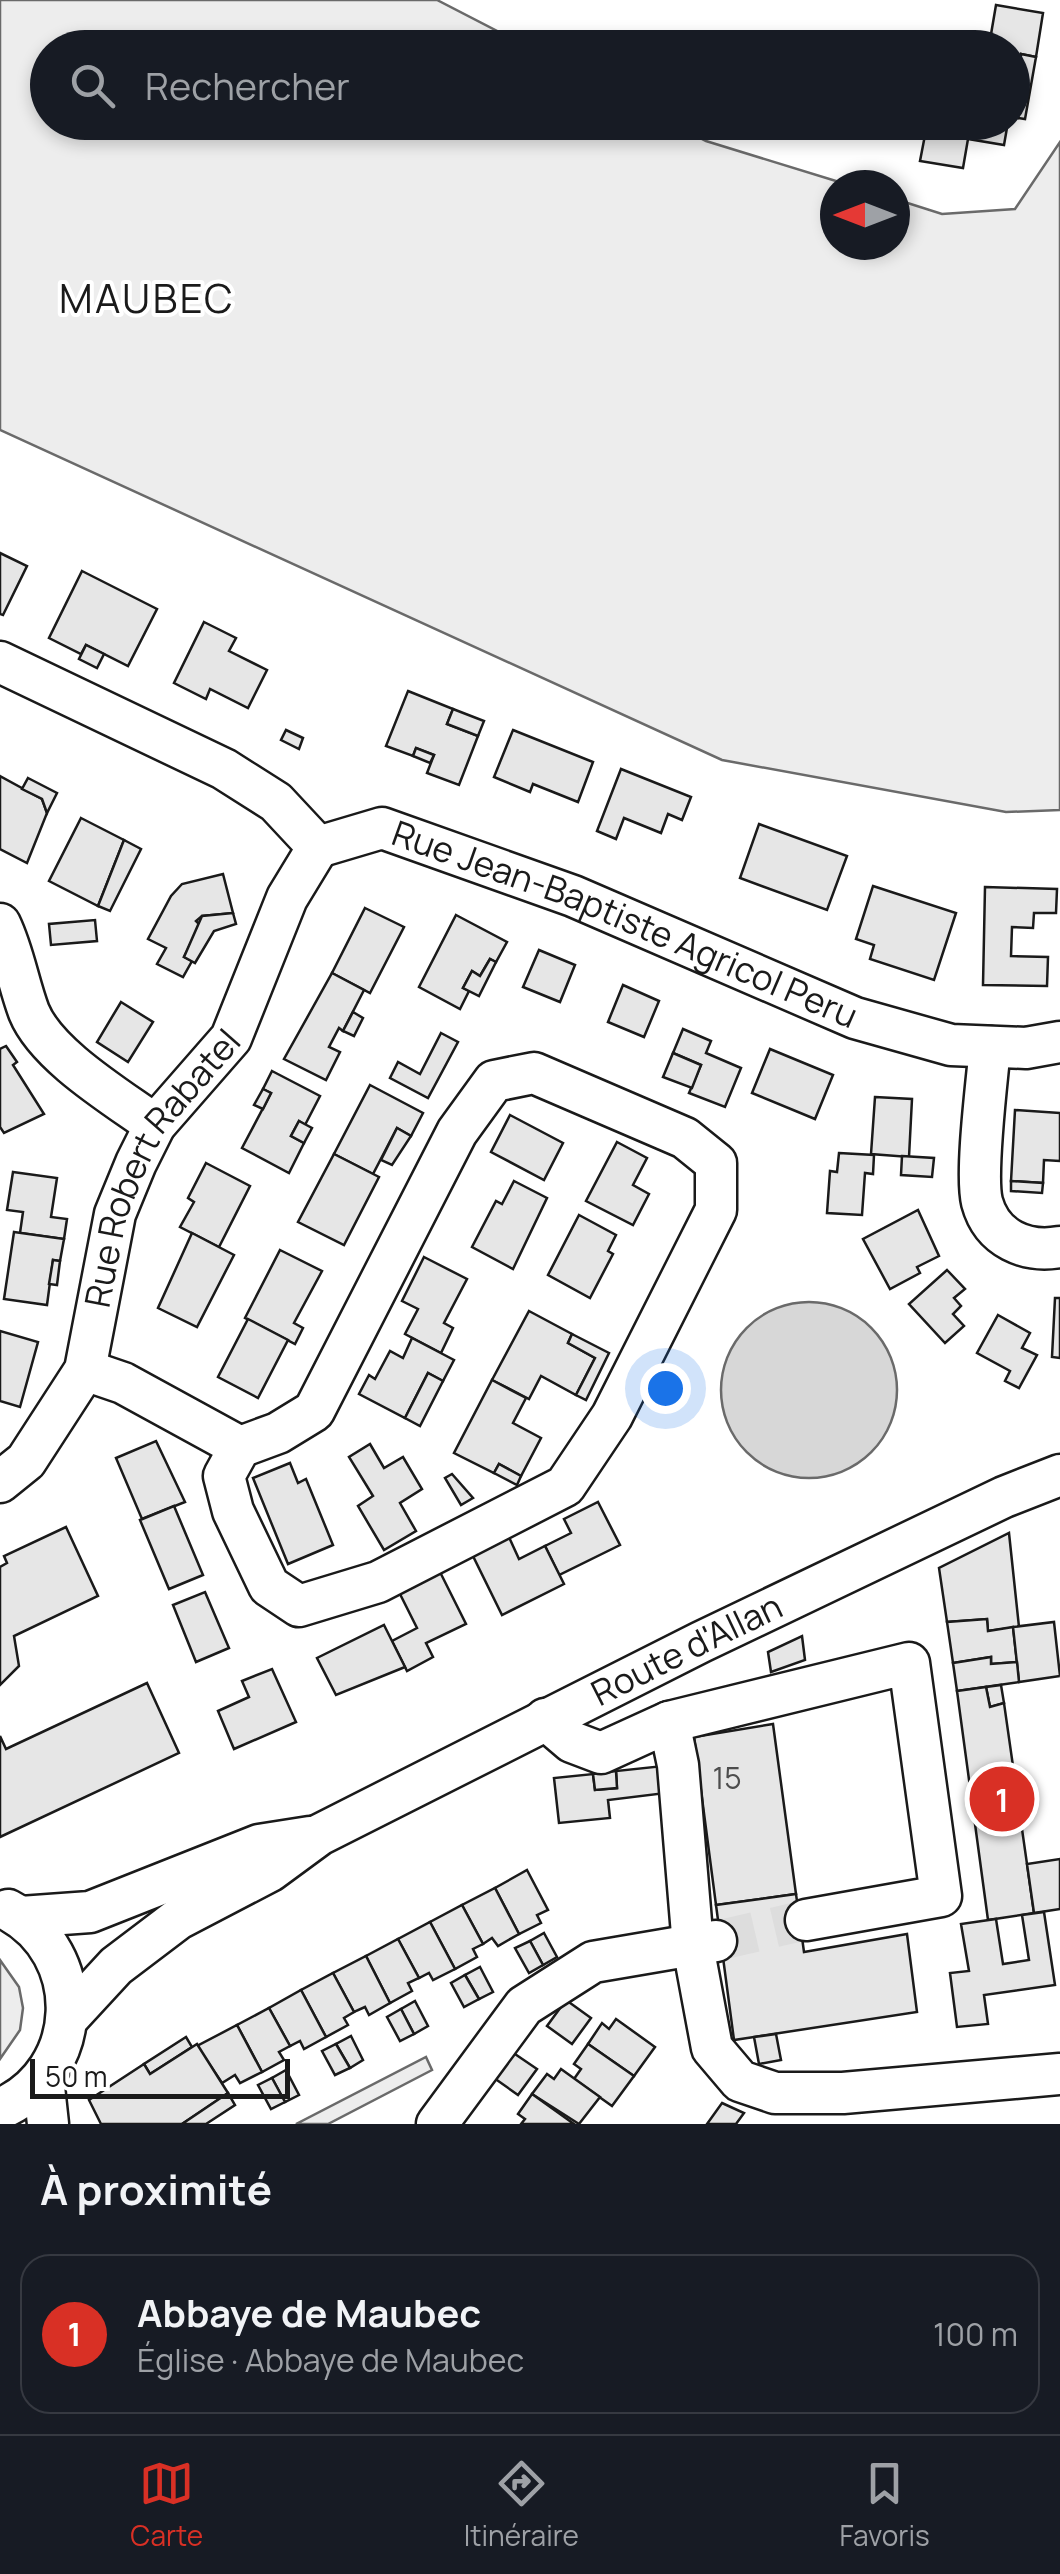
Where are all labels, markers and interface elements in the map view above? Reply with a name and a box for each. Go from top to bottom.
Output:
search box [30,30,1030,140]
icon: search [65,58,120,113]
text: Rechercher [145,59,350,111]
north arrow [820,170,910,260]
district label: MAUBEC [59,270,235,325]
street label: Rue Jean-Baptiste Agricol Peru [386,809,865,1039]
street label: Rue Robert Rabatel [73,1019,251,1311]
your location [640,1363,691,1414]
street label: Route d'Allan [583,1582,790,1717]
house number: 15 [712,1757,742,1798]
pin: 1 [970,1762,1034,1836]
scale bar [30,2054,290,2098]
text: 50 m [45,2057,108,2095]
text: À proximité [40,2160,272,2218]
text: Abbaye de Maubec [137,2286,481,2338]
text: 1 [67,2312,82,2356]
text: 100 m [933,2312,1018,2356]
text: Église · Abbaye de Maubec [137,2338,524,2382]
tab: Carte [130,2456,203,2554]
tab: Itinéraire [464,2456,579,2554]
tab: Favoris [840,2456,930,2554]

